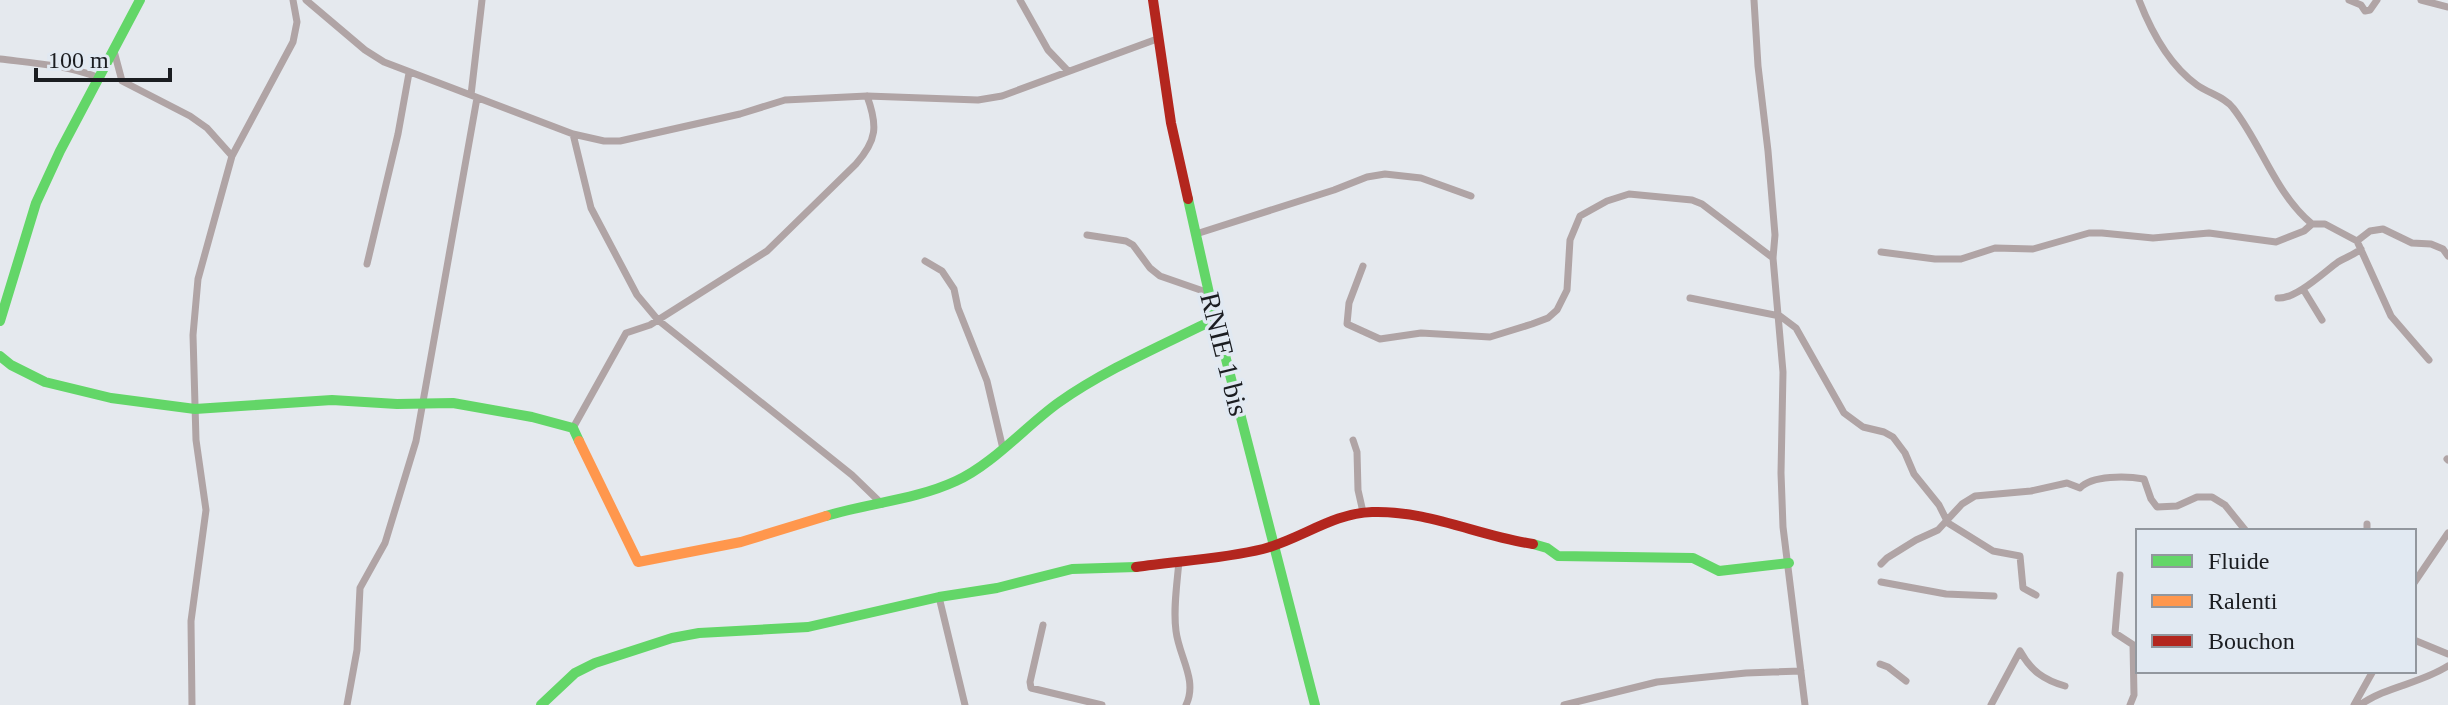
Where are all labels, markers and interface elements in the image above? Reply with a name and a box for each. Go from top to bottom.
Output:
scale bar [36,32,170,82]
text: 100 m [48,47,109,73]
street label: RNIE 1 bis [1194,289,1255,419]
legend [2136,529,2416,673]
text: Fluide [2208,548,2269,574]
text: Ralenti [2208,588,2278,614]
text: Bouchon [2208,628,2295,654]

